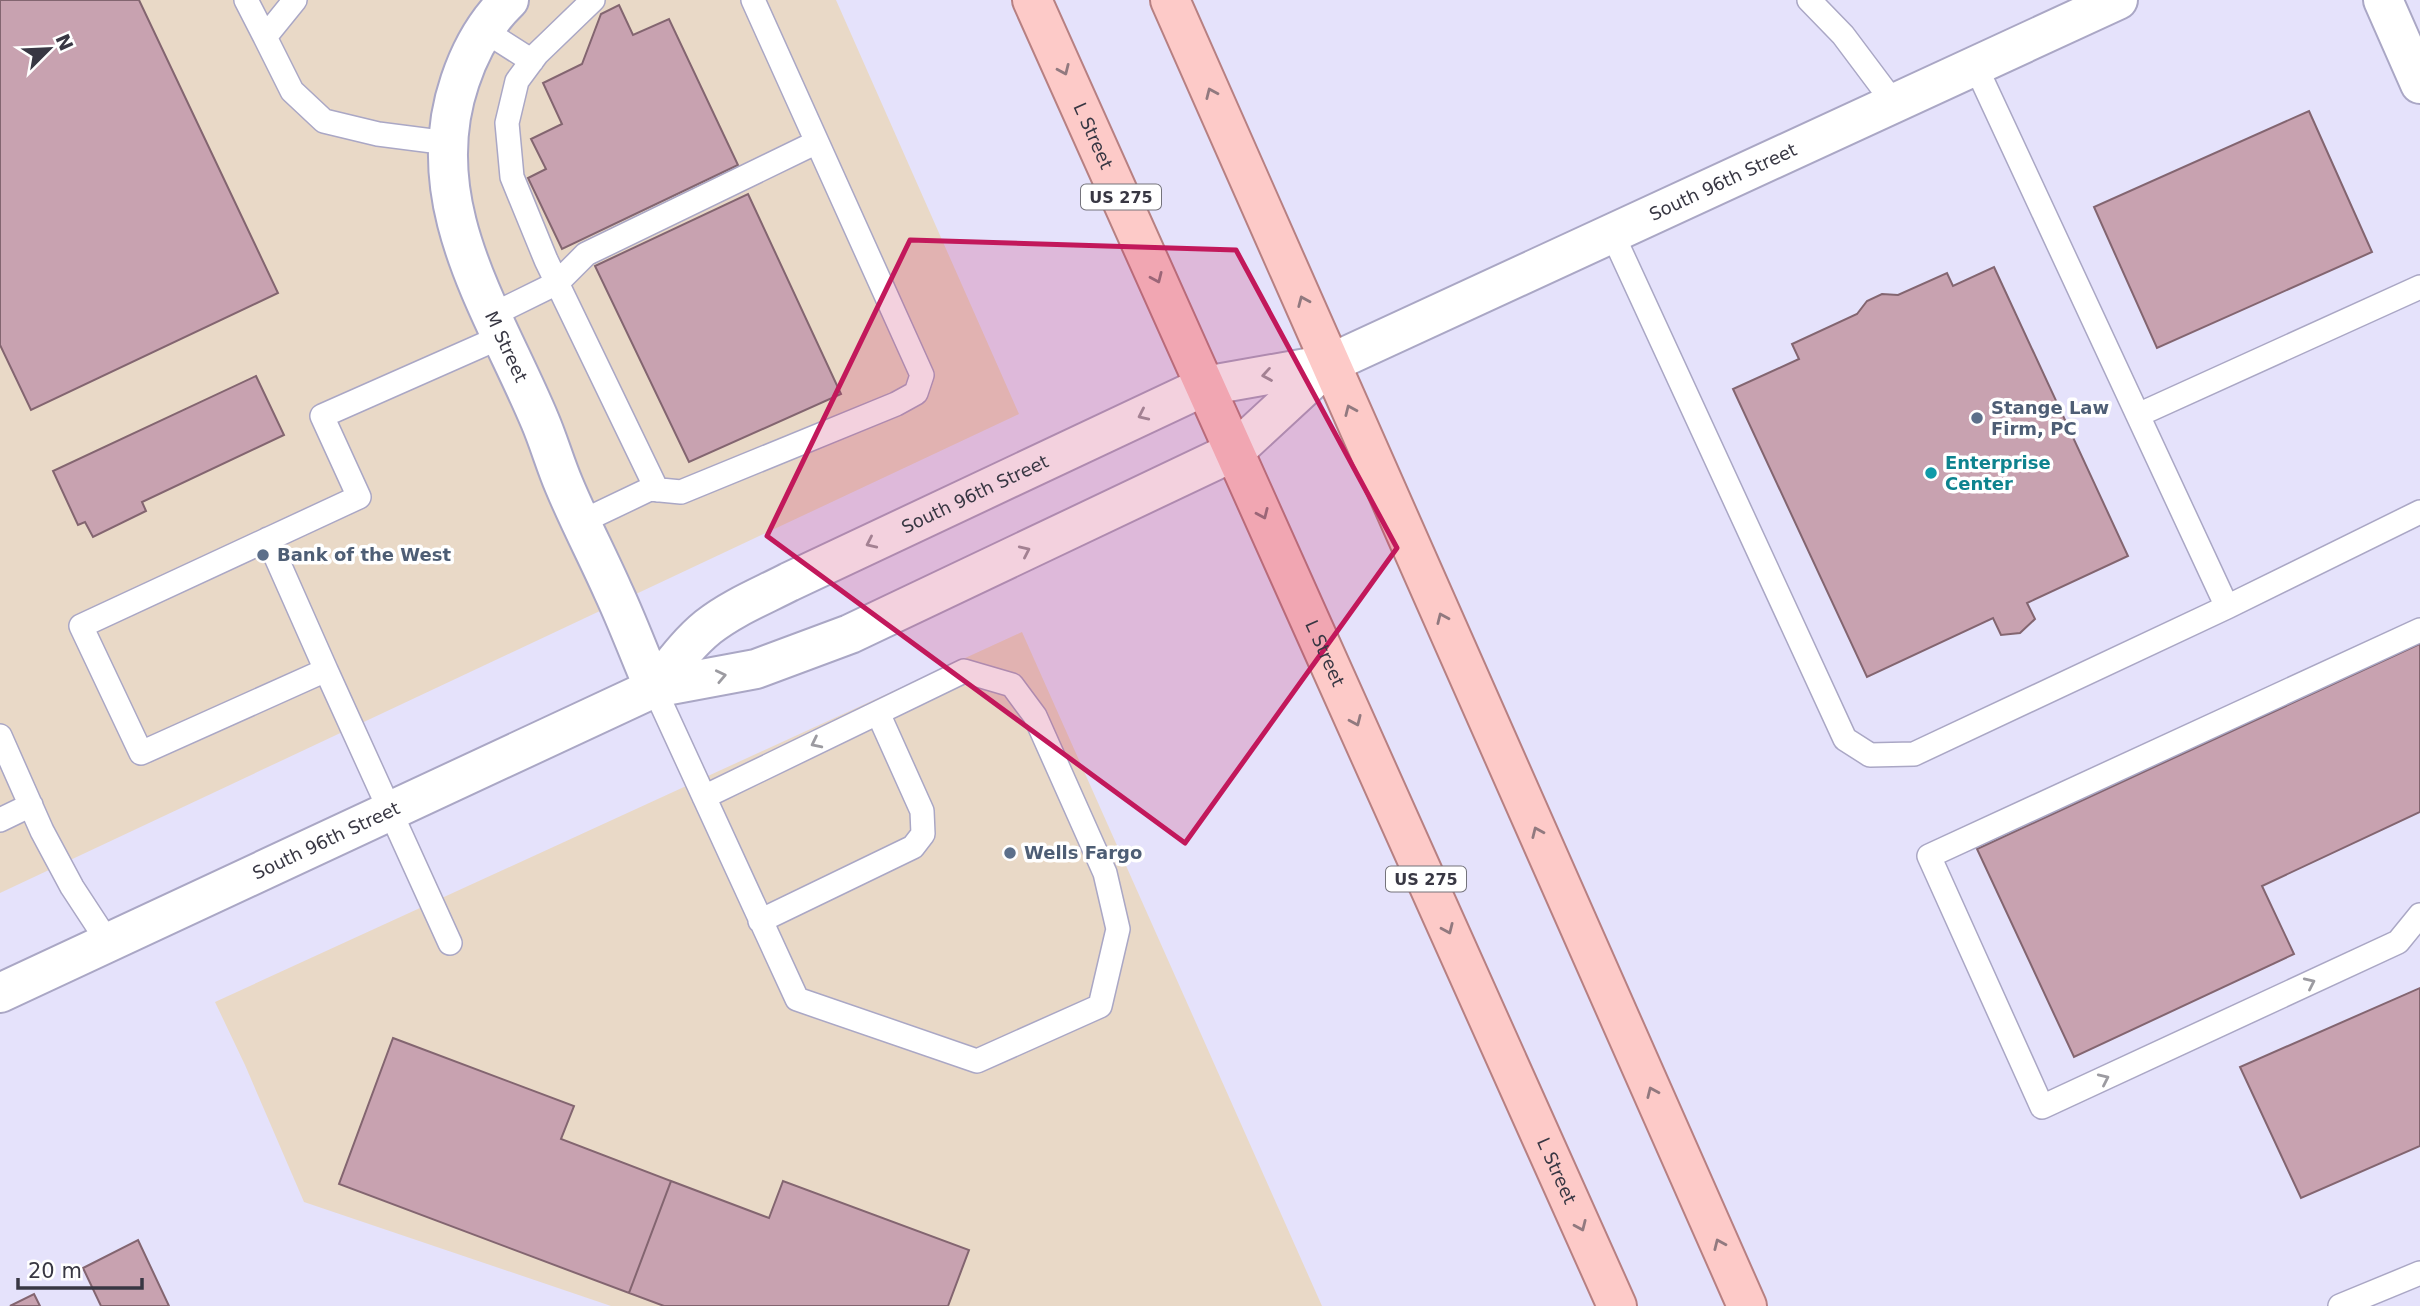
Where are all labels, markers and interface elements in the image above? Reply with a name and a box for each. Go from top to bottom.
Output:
north arrow [14,14,84,84]
text: N [51,30,78,54]
one-way arrow [1056,63,1070,75]
one-way arrow [1205,88,1219,100]
street label: L Street [1069,99,1117,172]
street label: South 96th Street [1646,139,1800,225]
road number: US 275 [1081,184,1161,210]
one-way arrow [1149,271,1163,283]
one-way arrow [1297,296,1311,308]
street label: M Street [481,308,532,385]
one-way arrow [1261,367,1273,382]
place label: Stange Law Firm, PC [1991,397,2109,439]
one-way arrow [1344,405,1358,417]
one-way arrow [1138,407,1150,421]
marker: Stange Law Firm, PC [1969,410,1985,426]
street label: South 96th Street [898,450,1052,538]
place label: Enterprise Center [1945,452,2051,494]
marker: Enterprise Center [1923,465,1939,481]
one-way arrow [1255,506,1269,519]
one-way arrow [866,535,878,549]
place label: Bank of the West [277,544,451,565]
one-way arrow [1018,545,1030,559]
marker: Bank of the West [255,547,271,563]
one-way arrow [1436,613,1450,625]
street label: L Street [1301,617,1349,690]
one-way arrow [715,669,727,684]
one-way arrow [1348,714,1362,727]
one-way arrow [811,735,823,749]
street label: South 96th Street [249,797,403,884]
one-way arrow [1531,827,1545,839]
place label: Wells Fargo [1024,842,1142,863]
marker: Wells Fargo [1002,845,1018,861]
road number: US 275 [1386,866,1466,892]
one-way arrow [1440,922,1454,934]
one-way arrow [2303,977,2315,991]
one-way arrow [2096,1073,2109,1087]
one-way arrow [1646,1087,1660,1099]
street label: L Street [1533,1134,1581,1207]
one-way arrow [1573,1219,1587,1231]
one-way arrow [1713,1238,1727,1251]
scale bar [18,1246,142,1290]
text: 20 m [28,1259,82,1283]

